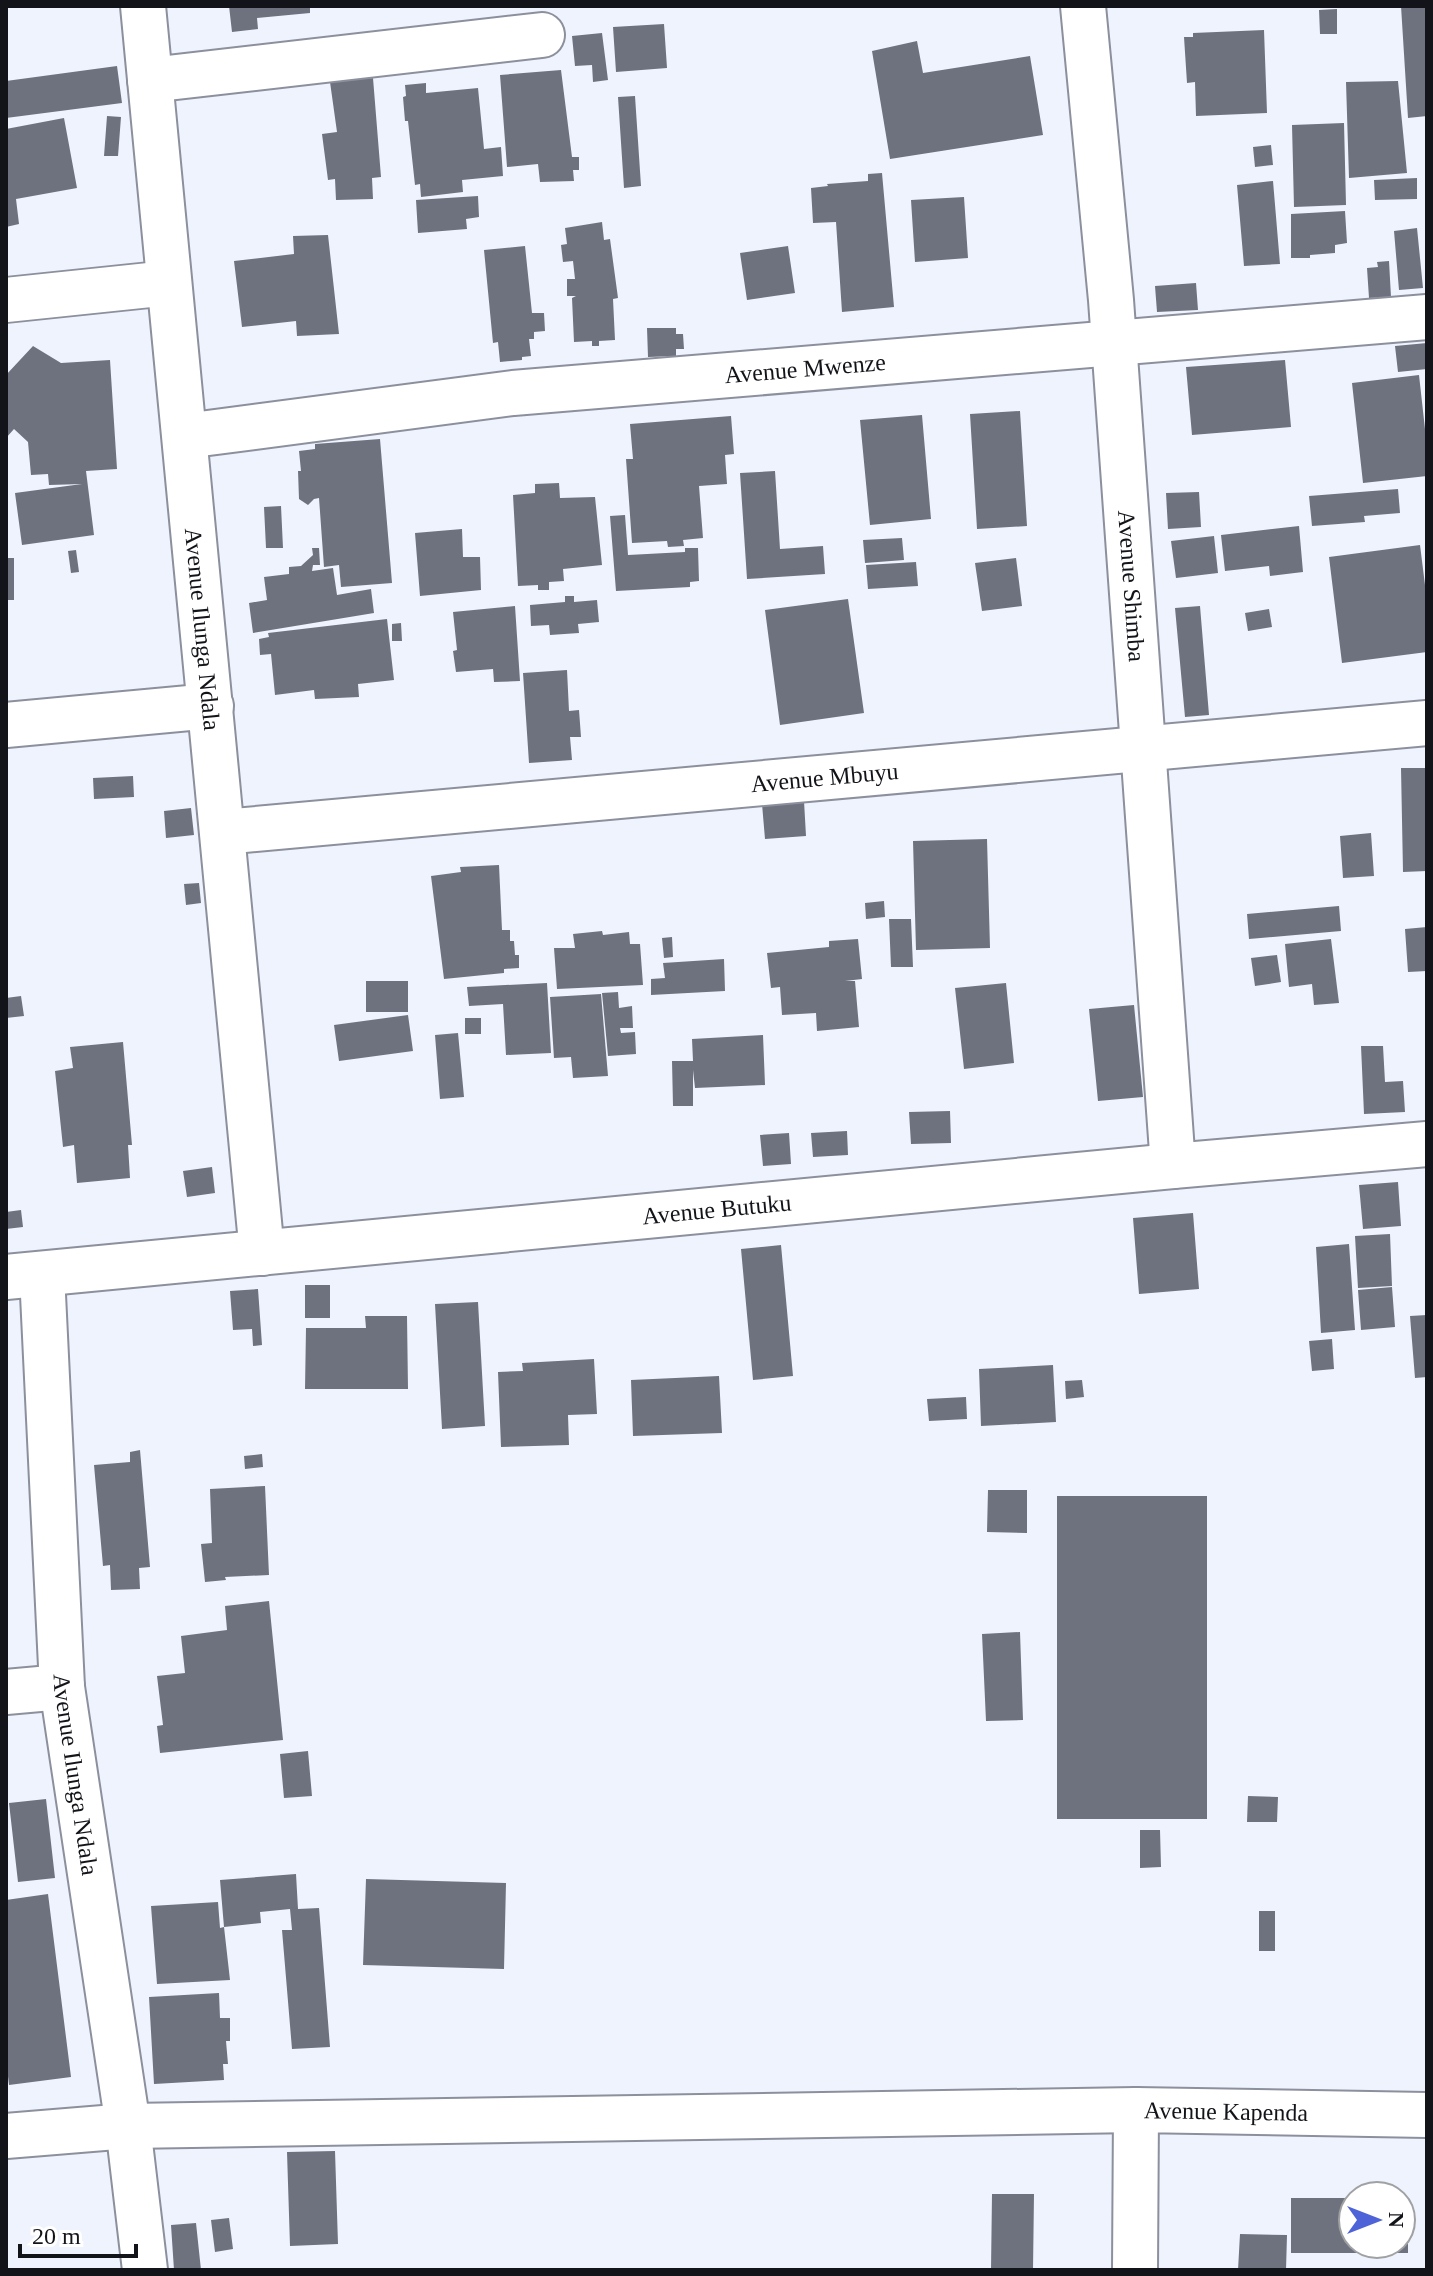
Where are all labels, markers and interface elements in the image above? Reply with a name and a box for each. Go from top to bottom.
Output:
street label: Avenue Mwenze [724,349,887,388]
street label: Avenue Shimba [1113,509,1150,663]
street label: Avenue Ilunga Ndala [180,527,225,732]
street label: Avenue Mbuyu [750,758,900,797]
street label: Avenue Butuku [641,1189,792,1229]
street label: Avenue Ilunga Ndala [48,1673,103,1877]
street label: Avenue Kapenda [1144,2097,1309,2126]
north arrow [1337,2180,1417,2260]
scale bar [20,2208,136,2258]
text: N [1384,2212,1409,2228]
text: 20 m [32,2223,81,2249]

